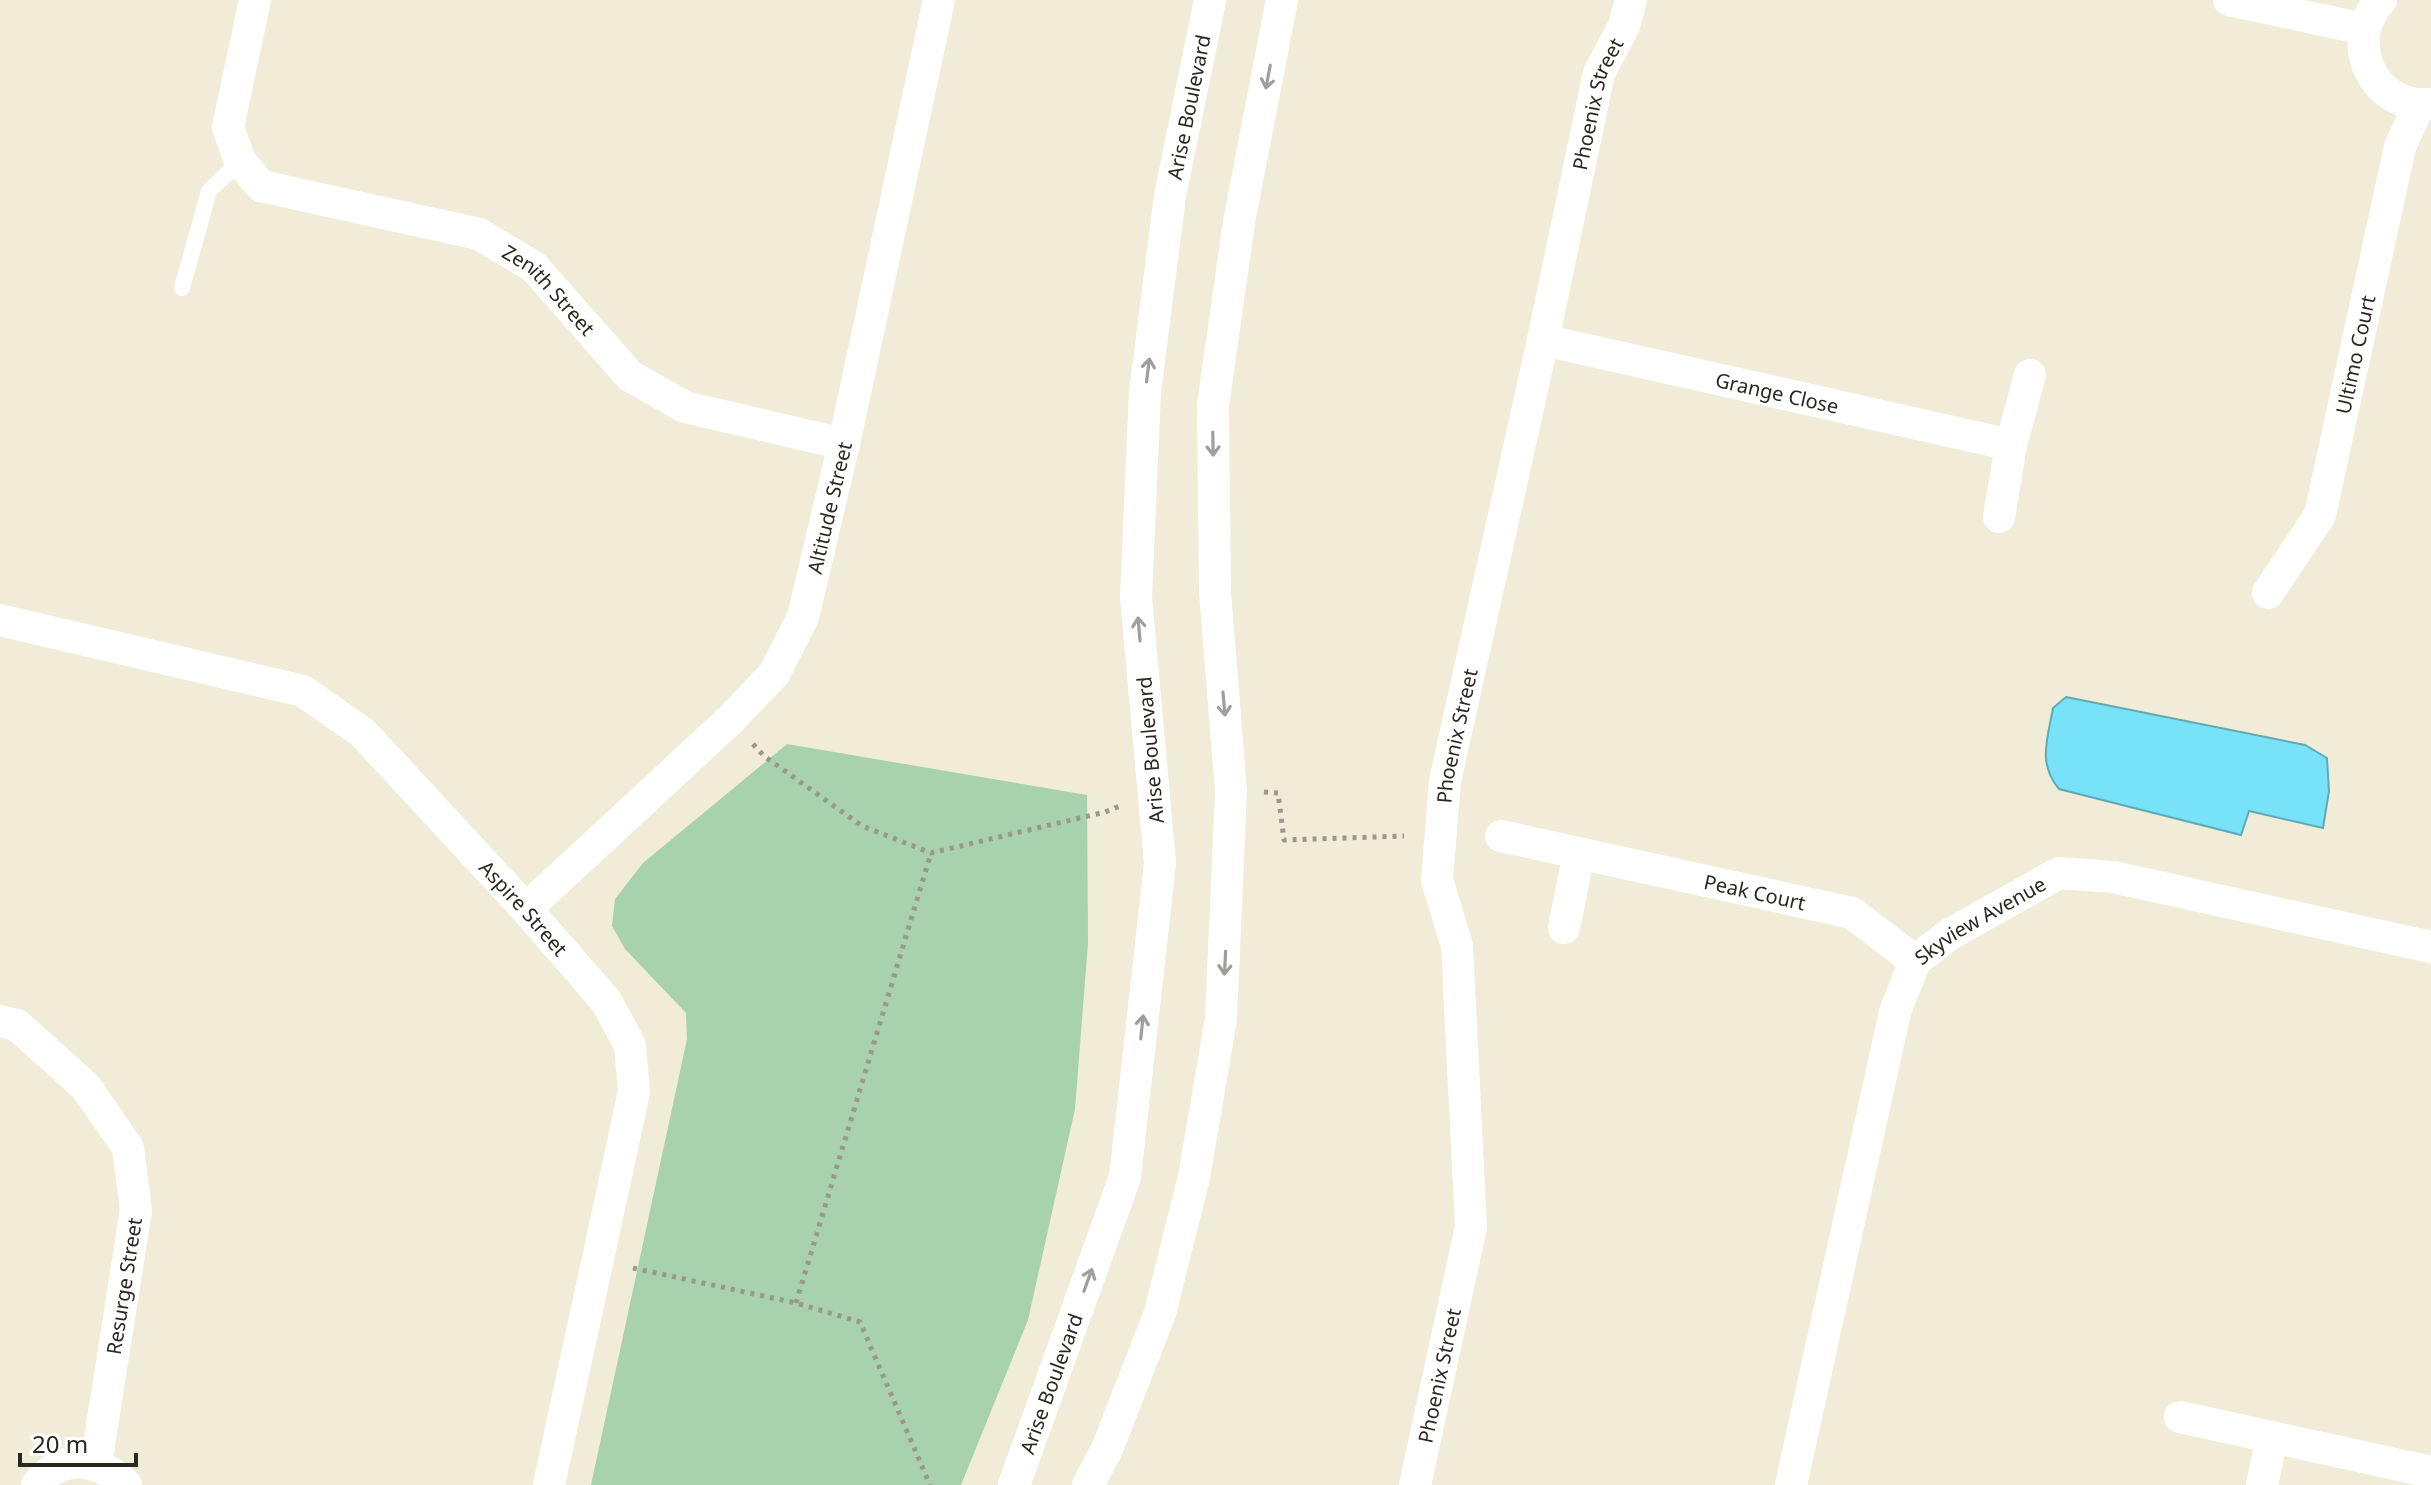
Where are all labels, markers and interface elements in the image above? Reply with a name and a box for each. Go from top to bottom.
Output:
street label: Arise Boulevard [1160,32,1216,182]
street label: Phoenix Street [1566,33,1629,172]
one-way arrow [1260,63,1275,89]
street label: Zenith Street [498,238,601,341]
street label: Ultimo Court [2329,293,2381,416]
one-way arrow [1140,357,1155,384]
street label: Grange Close [1713,366,1841,419]
one-way arrow [1206,430,1221,457]
street label: Altitude Street [800,439,858,576]
one-way arrow [1131,616,1146,643]
street label: Phoenix Street [1430,666,1483,804]
street label: Arise Boulevard [1130,675,1170,825]
one-way arrow [1217,690,1232,716]
street label: Aspire Street [474,854,574,961]
street label: Peak Court [1702,867,1808,916]
street label: Skyview Avenue [1909,870,2050,970]
one-way arrow [1217,949,1232,976]
one-way arrow [1134,1015,1149,1041]
street label: Resurge Street [100,1216,148,1356]
one-way arrow [1082,1268,1096,1293]
street label: Phoenix Street [1411,1306,1466,1445]
street label: Arise Boulevard [1013,1309,1088,1457]
scale bar [20,1417,136,1467]
text: 20 m [32,1427,88,1460]

